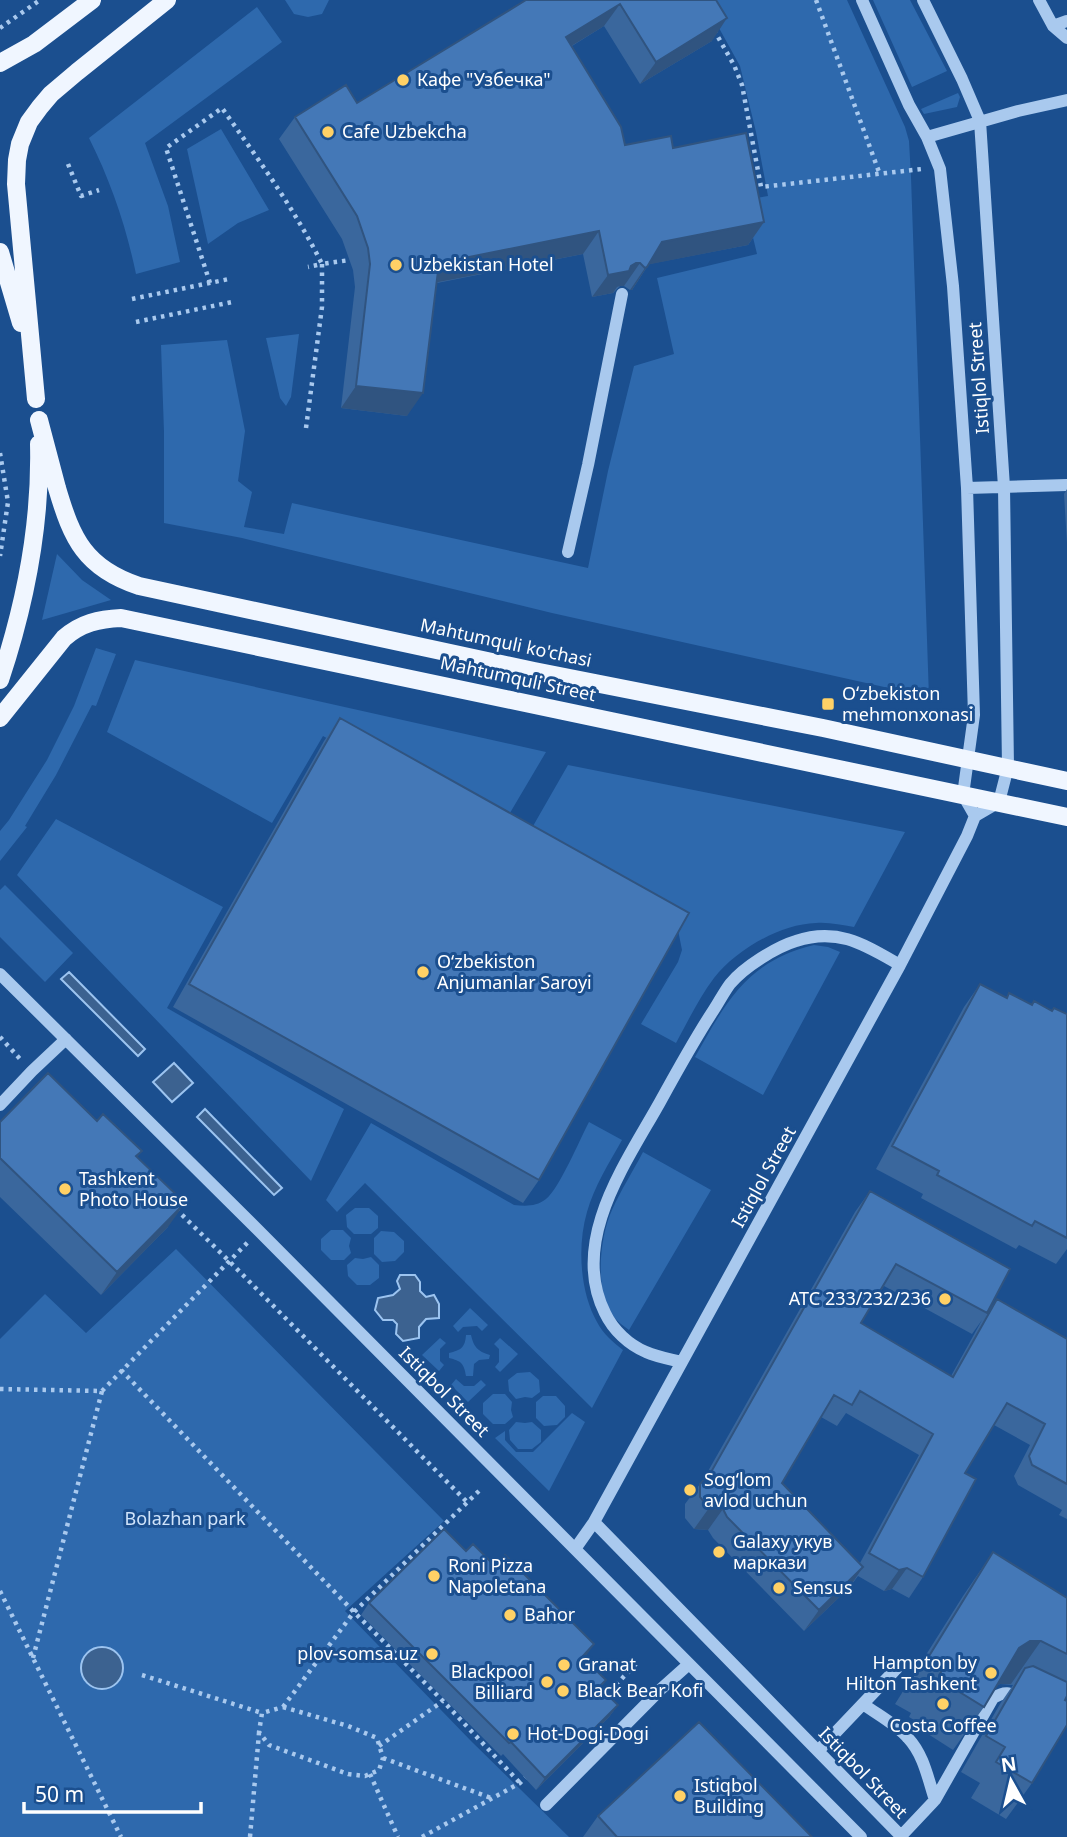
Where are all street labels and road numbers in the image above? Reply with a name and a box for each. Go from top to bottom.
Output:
street label: Istiqlol Street [962,321,994,435]
street label: Mahtumquli ko'chasi [418,612,594,672]
street label: Mahtumquli Street [438,650,599,706]
street label: Istiqlol Street [725,1121,801,1231]
street label: Istiqbol Street [394,1341,495,1442]
street label: Istiqbol Street [814,1721,914,1824]

